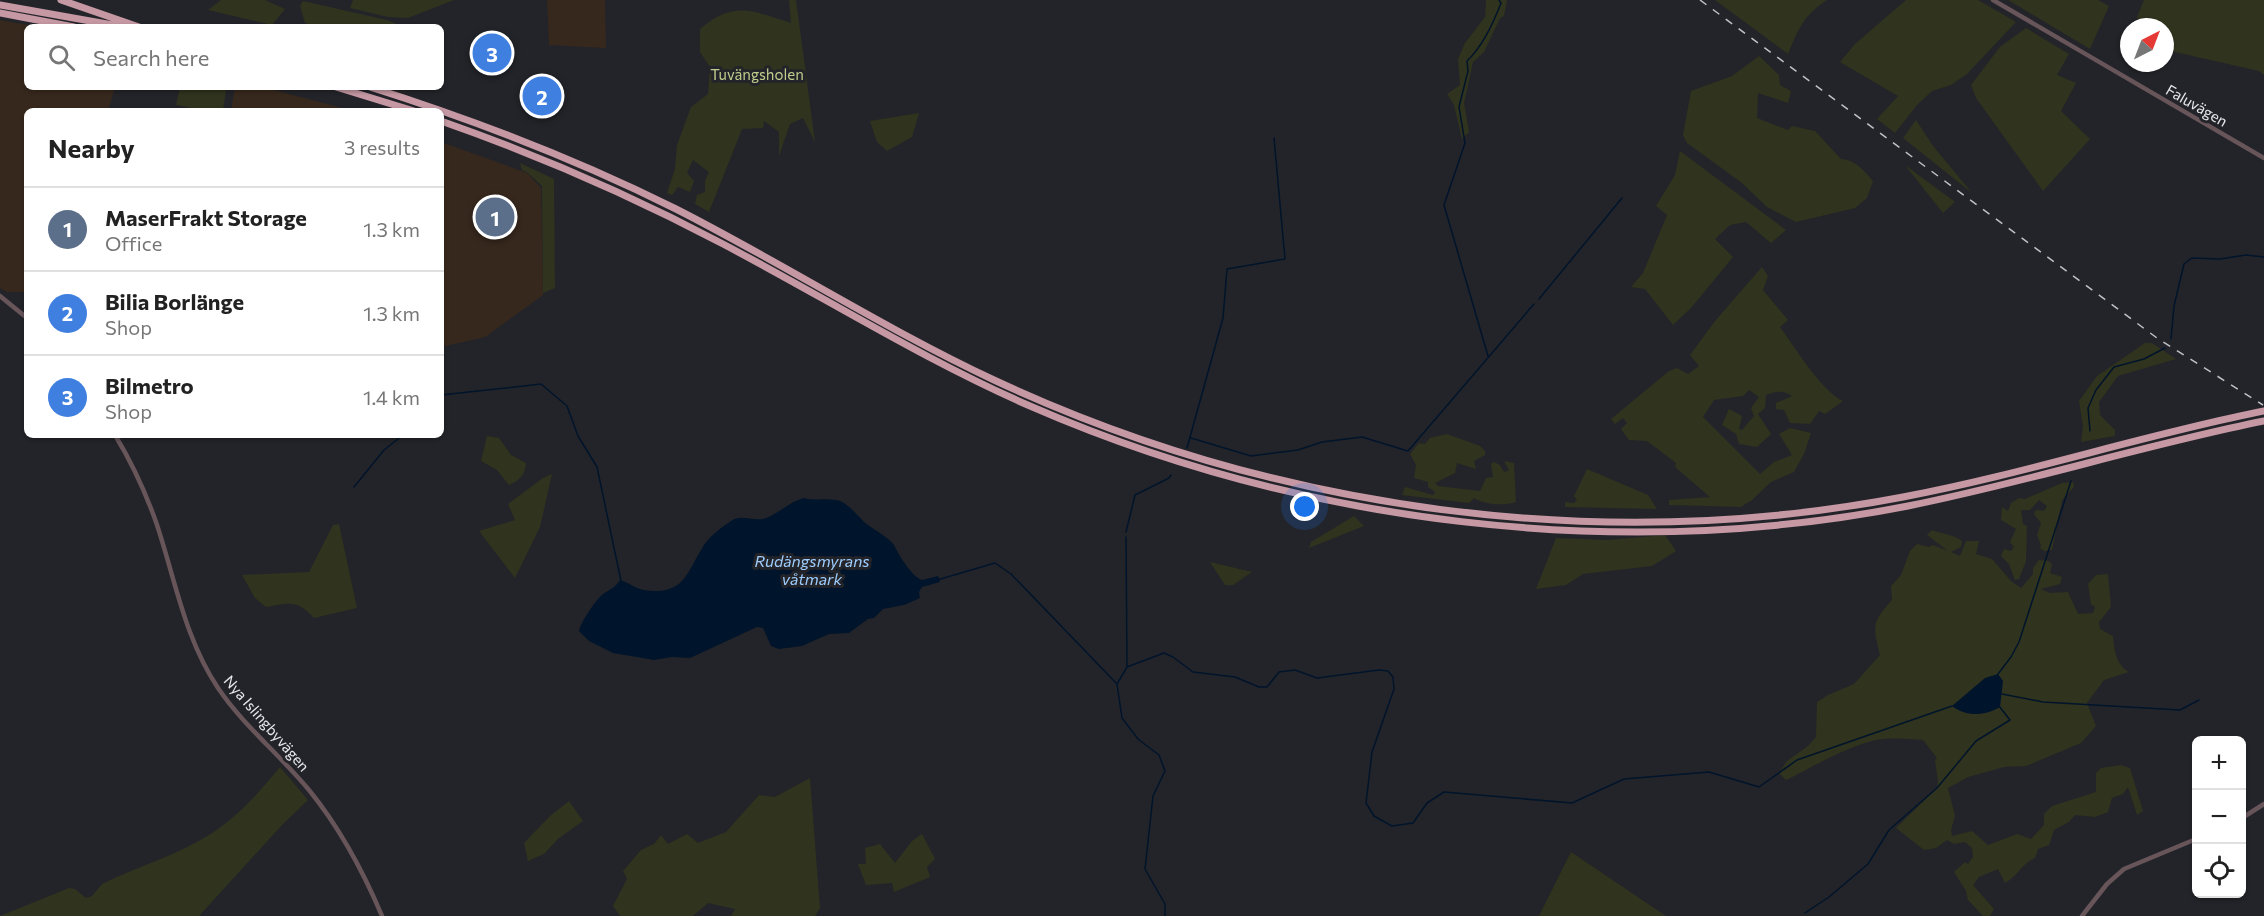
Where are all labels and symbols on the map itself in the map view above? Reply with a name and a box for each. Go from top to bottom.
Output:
north arrow [2120,18,2174,72]
pin: 3 [472,31,512,76]
park label: Tuvängsholen [710,65,804,83]
pin: 2 [522,74,562,118]
street label: Faluvägen [2163,80,2231,130]
pin: 1 [476,194,514,240]
your location [1290,492,1319,521]
water label: Rudängsmyrans våtmark [754,551,870,588]
street label: Nya Islingbyvägen [220,671,314,775]

